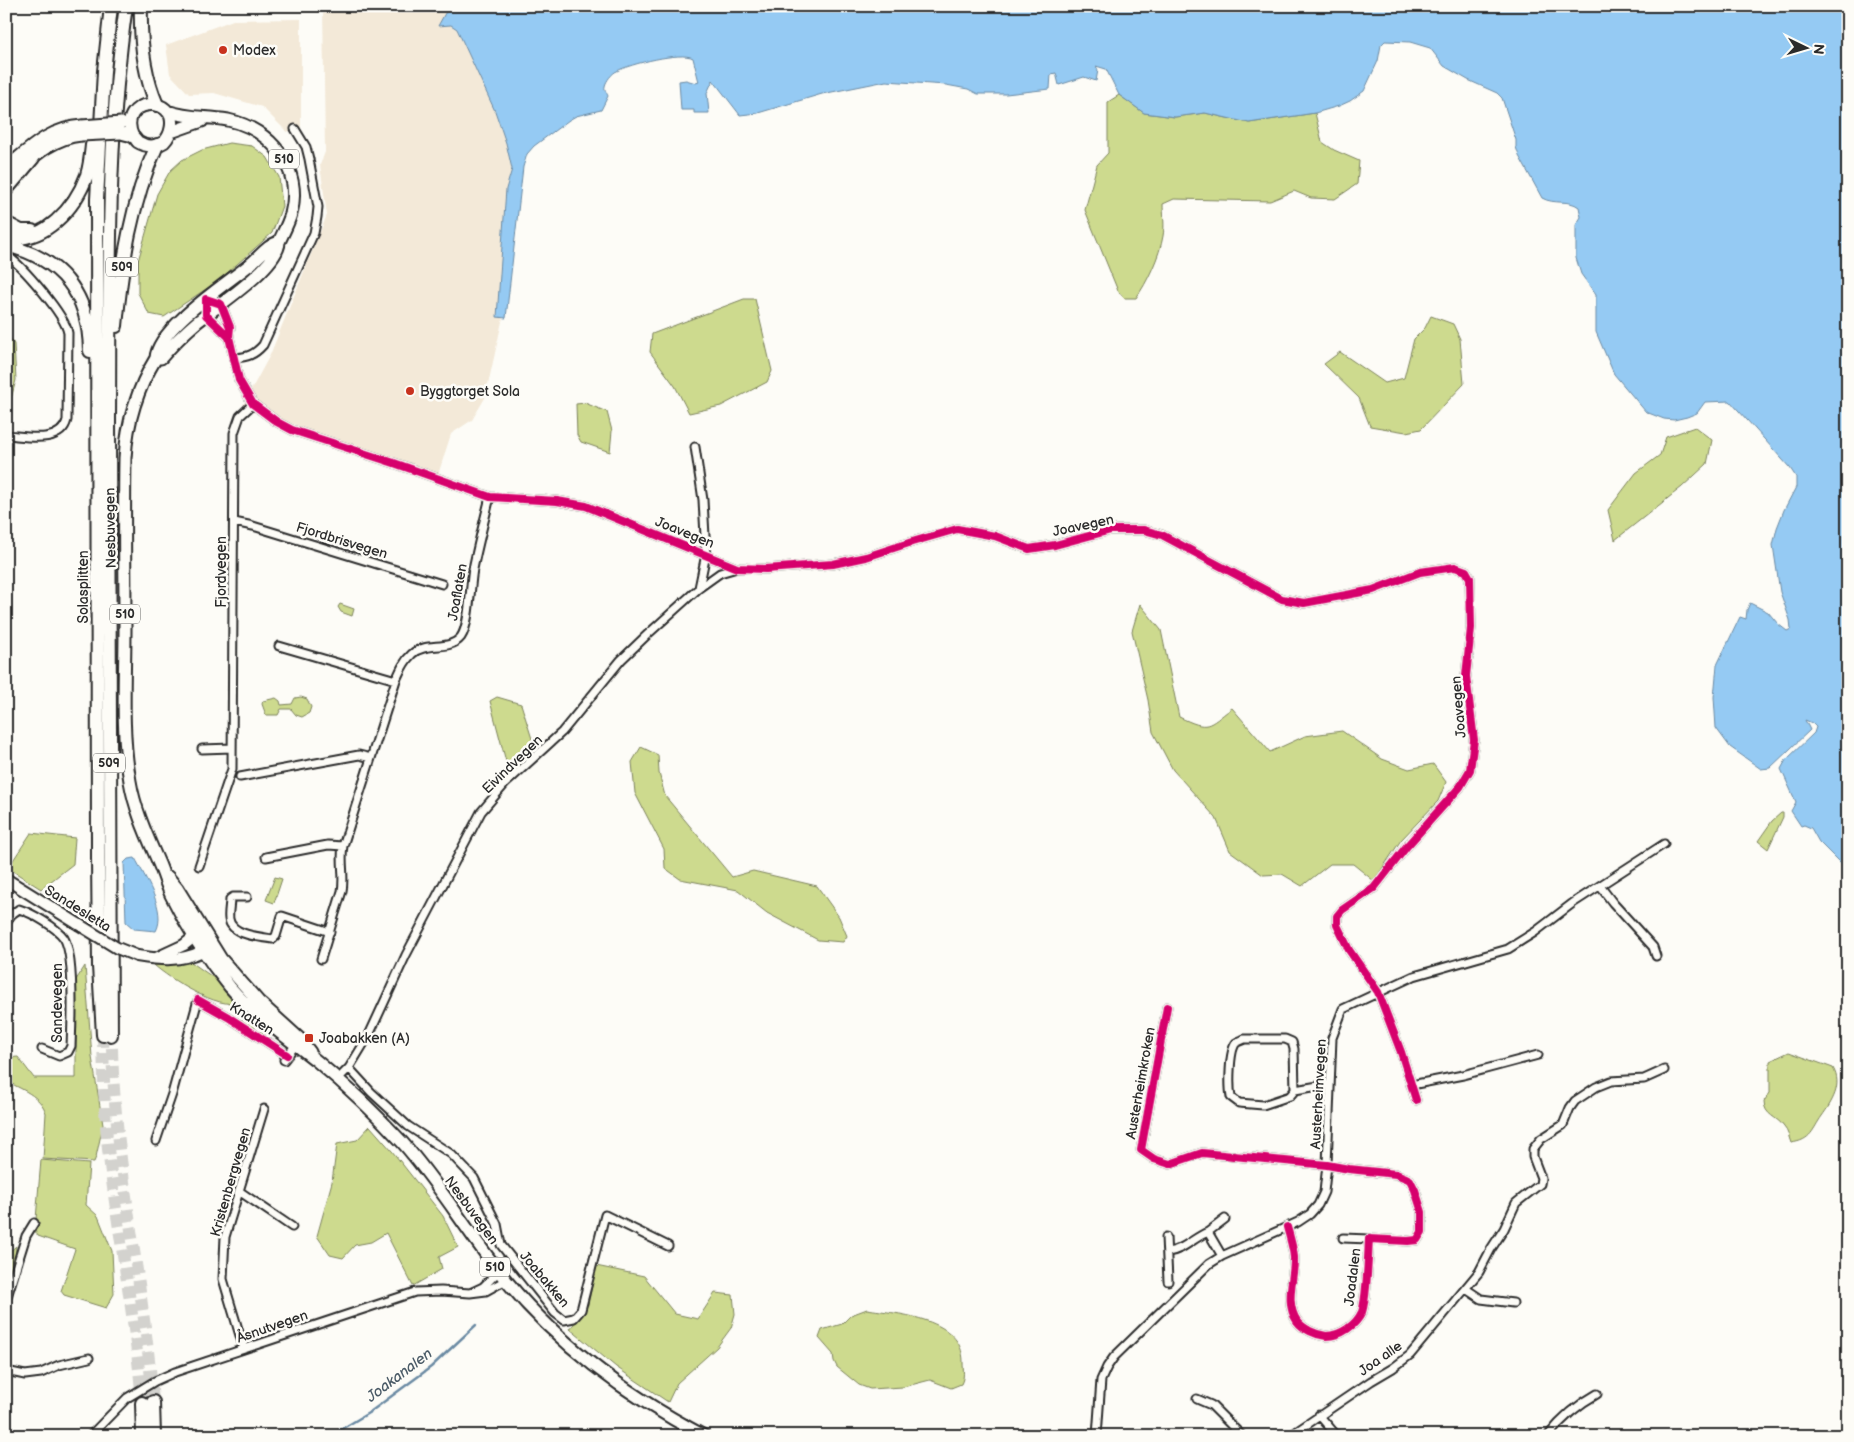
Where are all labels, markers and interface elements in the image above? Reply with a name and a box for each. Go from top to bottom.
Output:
north arrow [1782,22,1832,72]
place label: Modex [233,42,276,59]
text: N [1810,43,1827,55]
marker: Modex [217,44,229,56]
road number: 510 [269,150,299,168]
road number: 509 [106,258,138,276]
place label: Byggtorget Sola [420,383,520,400]
marker: Byggtorget Sola [404,385,416,397]
street label: Nesbuvegen [101,488,120,568]
street label: Joavegen [1051,511,1115,540]
street label: Joavegen [653,513,717,552]
street label: Fjordbrisvegen [294,518,390,562]
street label: Fjordvegen [213,536,230,608]
street label: Solasplitten [75,550,92,624]
street label: Joaflaten [444,562,471,622]
road number: 510 [110,604,140,624]
street label: Joavegen [1447,675,1470,739]
street label: Eivindvegen [479,731,546,797]
road number: 509 [93,754,125,772]
street label: Sandesletta [41,881,114,936]
street label: Sandevegen [49,963,66,1043]
street label: Knatten [226,998,277,1039]
street label: Austerheimkroken [1122,1026,1159,1141]
place label: Joabakken (A) [319,1030,410,1047]
marker: Joabakken (A) [303,1032,315,1044]
street label: Austerheimvegen [1307,1038,1330,1150]
street label: Kristenbergvegen [207,1126,254,1239]
street label: Nesbuvegen [441,1173,502,1248]
street label: Joadalen [1341,1247,1364,1307]
street label: Joabakken [516,1248,573,1311]
road number: 510 [480,1258,510,1276]
street label: Åsnutvegen [234,1304,310,1347]
street label: Joa alle [1355,1337,1405,1379]
water label: Joakanalen [362,1344,436,1407]

